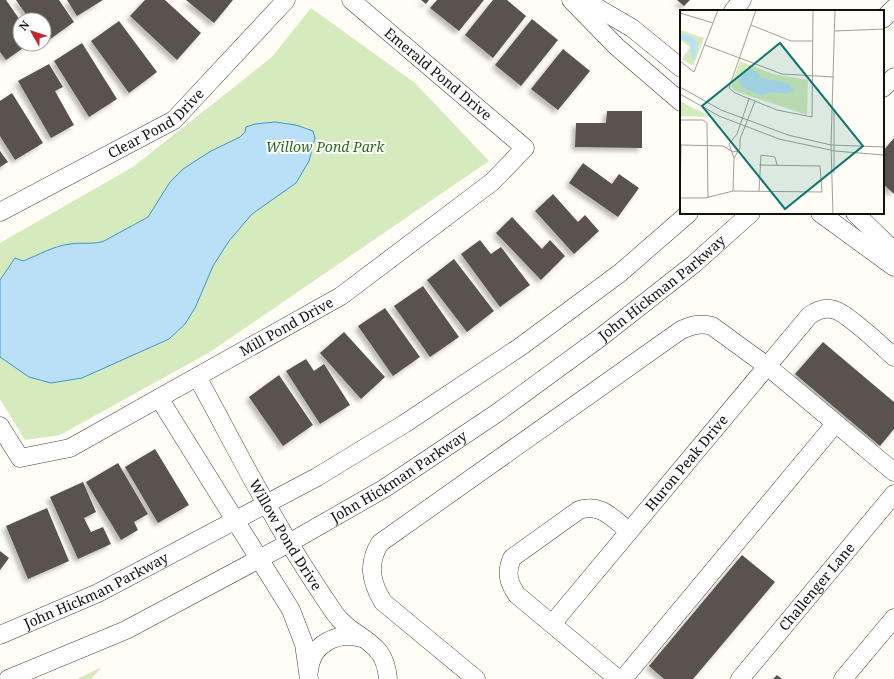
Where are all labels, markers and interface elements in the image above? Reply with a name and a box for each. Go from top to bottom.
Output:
inset map [680,10,884,214]
north arrow [12,12,52,52]
text: N [15,17,33,33]
street label: Emerald Pond Drive [381,23,496,124]
street label: Clear Pond Drive [104,84,208,162]
park label: Willow Pond Park [266,137,385,156]
street label: John Hickman Parkway [593,231,729,345]
street label: Mill Pond Drive [236,292,337,360]
street label: Huron Peak Drive [640,410,732,515]
street label: John Hickman Parkway [326,426,470,527]
street label: Willow Pond Drive [245,476,327,594]
street label: Challenger Lane [774,538,859,634]
street label: John Hickman Parkway [20,547,172,633]

